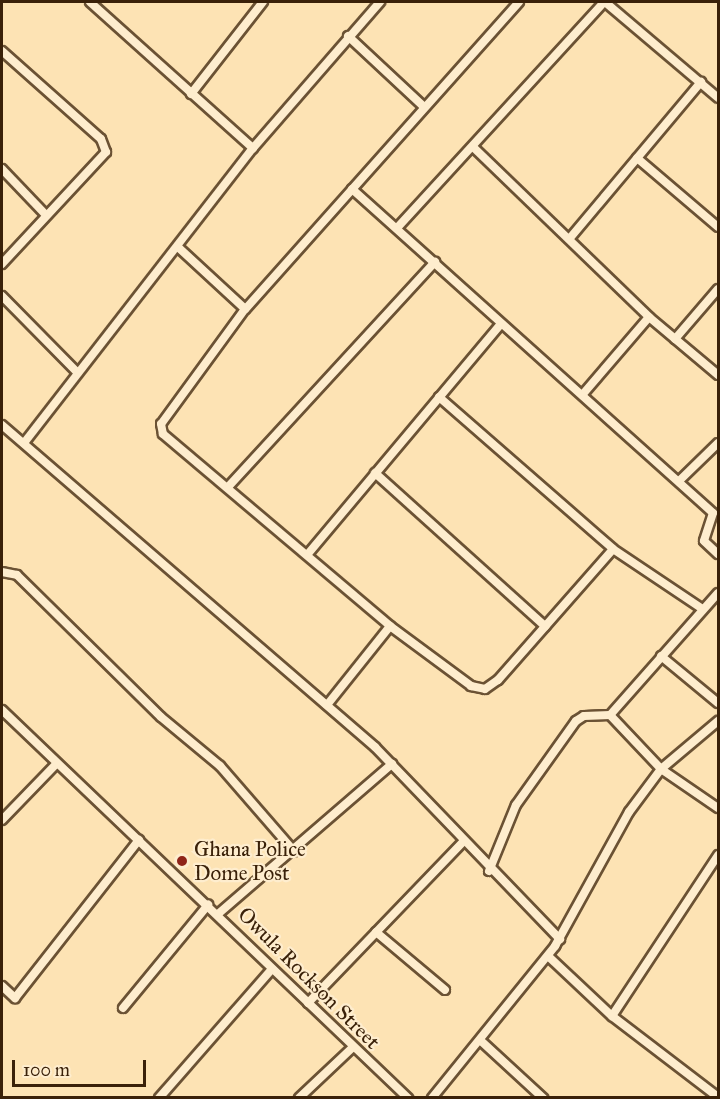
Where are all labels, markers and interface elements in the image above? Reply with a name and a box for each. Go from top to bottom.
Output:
place label: Ghana Police Dome Post [194,836,306,886]
marker: Ghana Police Dome Post [175,854,189,868]
street label: Owula Rockson Street [233,902,385,1054]
scale bar [15,1048,148,1086]
text: 100 m [23,1059,70,1081]

